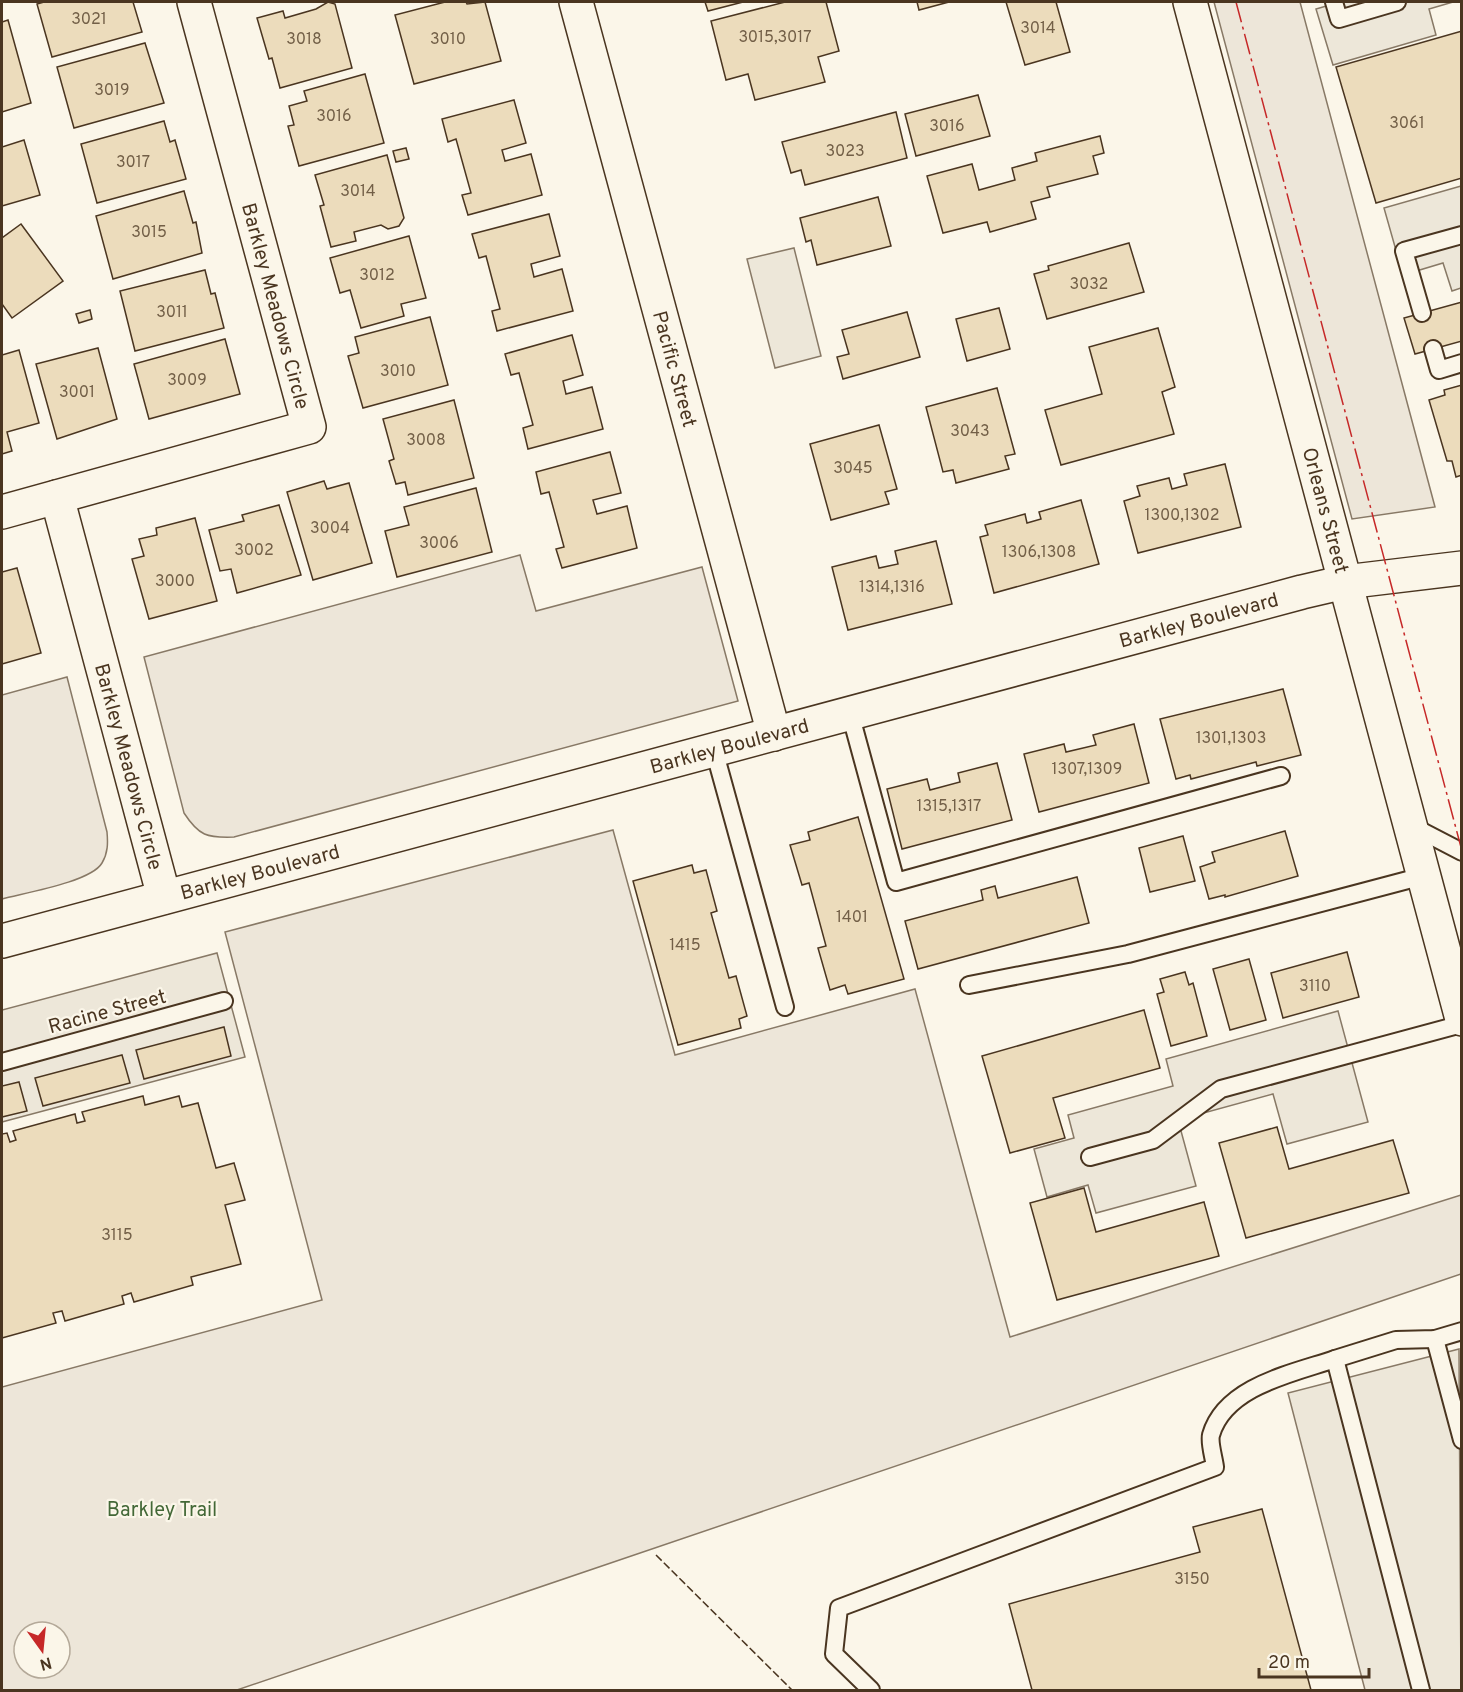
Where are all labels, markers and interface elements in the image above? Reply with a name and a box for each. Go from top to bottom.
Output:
house number: 3021 [71,10,107,30]
house number: 3014 [1020,19,1056,39]
house number: 3015,3017 [738,28,812,48]
house number: 3018 [286,30,322,50]
house number: 3010 [430,30,466,50]
house number: 3019 [94,81,130,101]
house number: 3016 [316,107,352,127]
house number: 3061 [1389,114,1425,134]
house number: 3016 [929,117,965,137]
house number: 3023 [825,142,865,162]
house number: 3017 [116,153,150,173]
house number: 3014 [340,182,376,202]
street label: Barkley Meadows Circle [234,200,314,413]
house number: 3015 [131,223,167,243]
house number: 3012 [359,266,395,286]
house number: 3032 [1070,275,1108,295]
house number: 3011 [156,303,188,323]
street label: Pacific Street [645,308,701,430]
house number: 3010 [380,362,416,382]
house number: 3009 [167,371,207,391]
house number: 3001 [59,383,95,403]
house number: 3043 [950,422,990,442]
house number: 3008 [406,431,446,451]
street label: Orleans Street [1295,445,1353,577]
house number: 3045 [833,459,873,479]
house number: 1300,1302 [1145,506,1219,526]
house number: 3004 [310,519,350,539]
house number: 3006 [419,534,459,554]
house number: 3002 [234,541,274,561]
house number: 1306,1308 [1002,543,1076,563]
house number: 3000 [155,572,195,592]
house number: 1314,1316 [859,578,925,598]
street label: Barkley Boulevard [1117,588,1282,655]
street label: Barkley Meadows Circle [87,661,167,873]
street label: Barkley Boulevard [647,714,812,781]
house number: 1301,1303 [1196,729,1266,749]
house number: 1307,1309 [1052,760,1122,780]
house number: 1315,1317 [917,797,981,817]
street label: Barkley Boulevard [178,840,343,908]
house number: 1401 [836,908,868,928]
house number: 1415 [669,936,701,956]
house number: 3110 [1299,977,1331,997]
street label: Racine Street [46,985,169,1041]
house number: 3115 [101,1226,133,1246]
park label: Barkley Trail [107,1498,217,1524]
house number: 3150 [1174,1570,1210,1590]
north arrow [12,1620,72,1680]
scale bar [1259,1641,1368,1679]
text: N [37,1651,54,1674]
text: 20 m [1268,1652,1310,1675]

